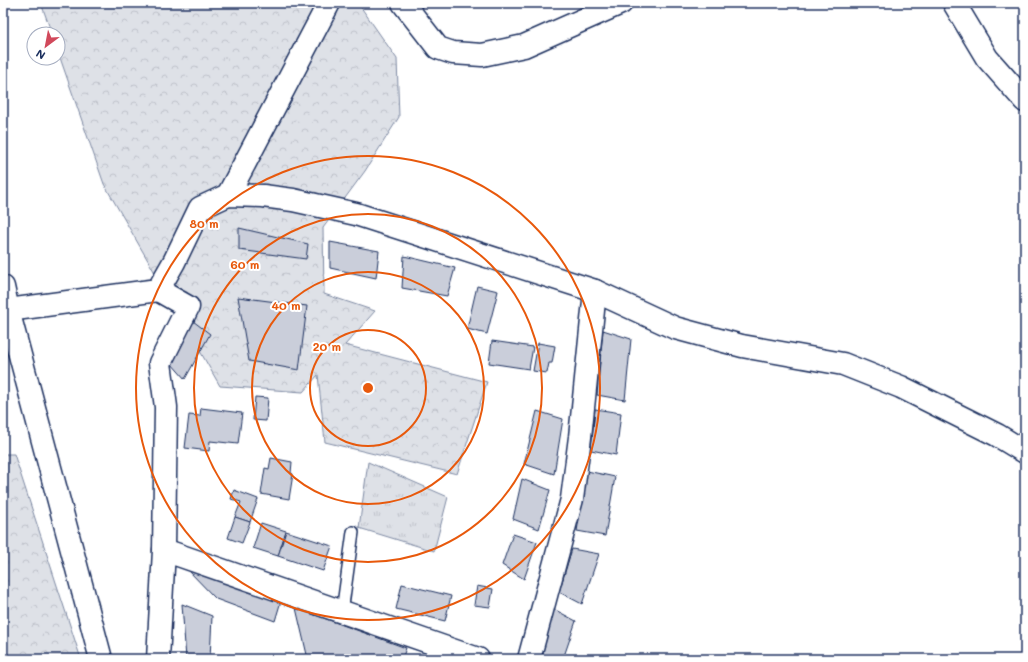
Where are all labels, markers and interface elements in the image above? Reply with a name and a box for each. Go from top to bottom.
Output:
north arrow [26,26,66,66]
text: N [33,46,48,63]
text: 80 m [189,215,219,231]
text: 60 m [231,256,259,272]
text: 40 m [271,297,301,313]
text: 20 m [313,338,341,354]
centre of rings [361,381,375,395]

